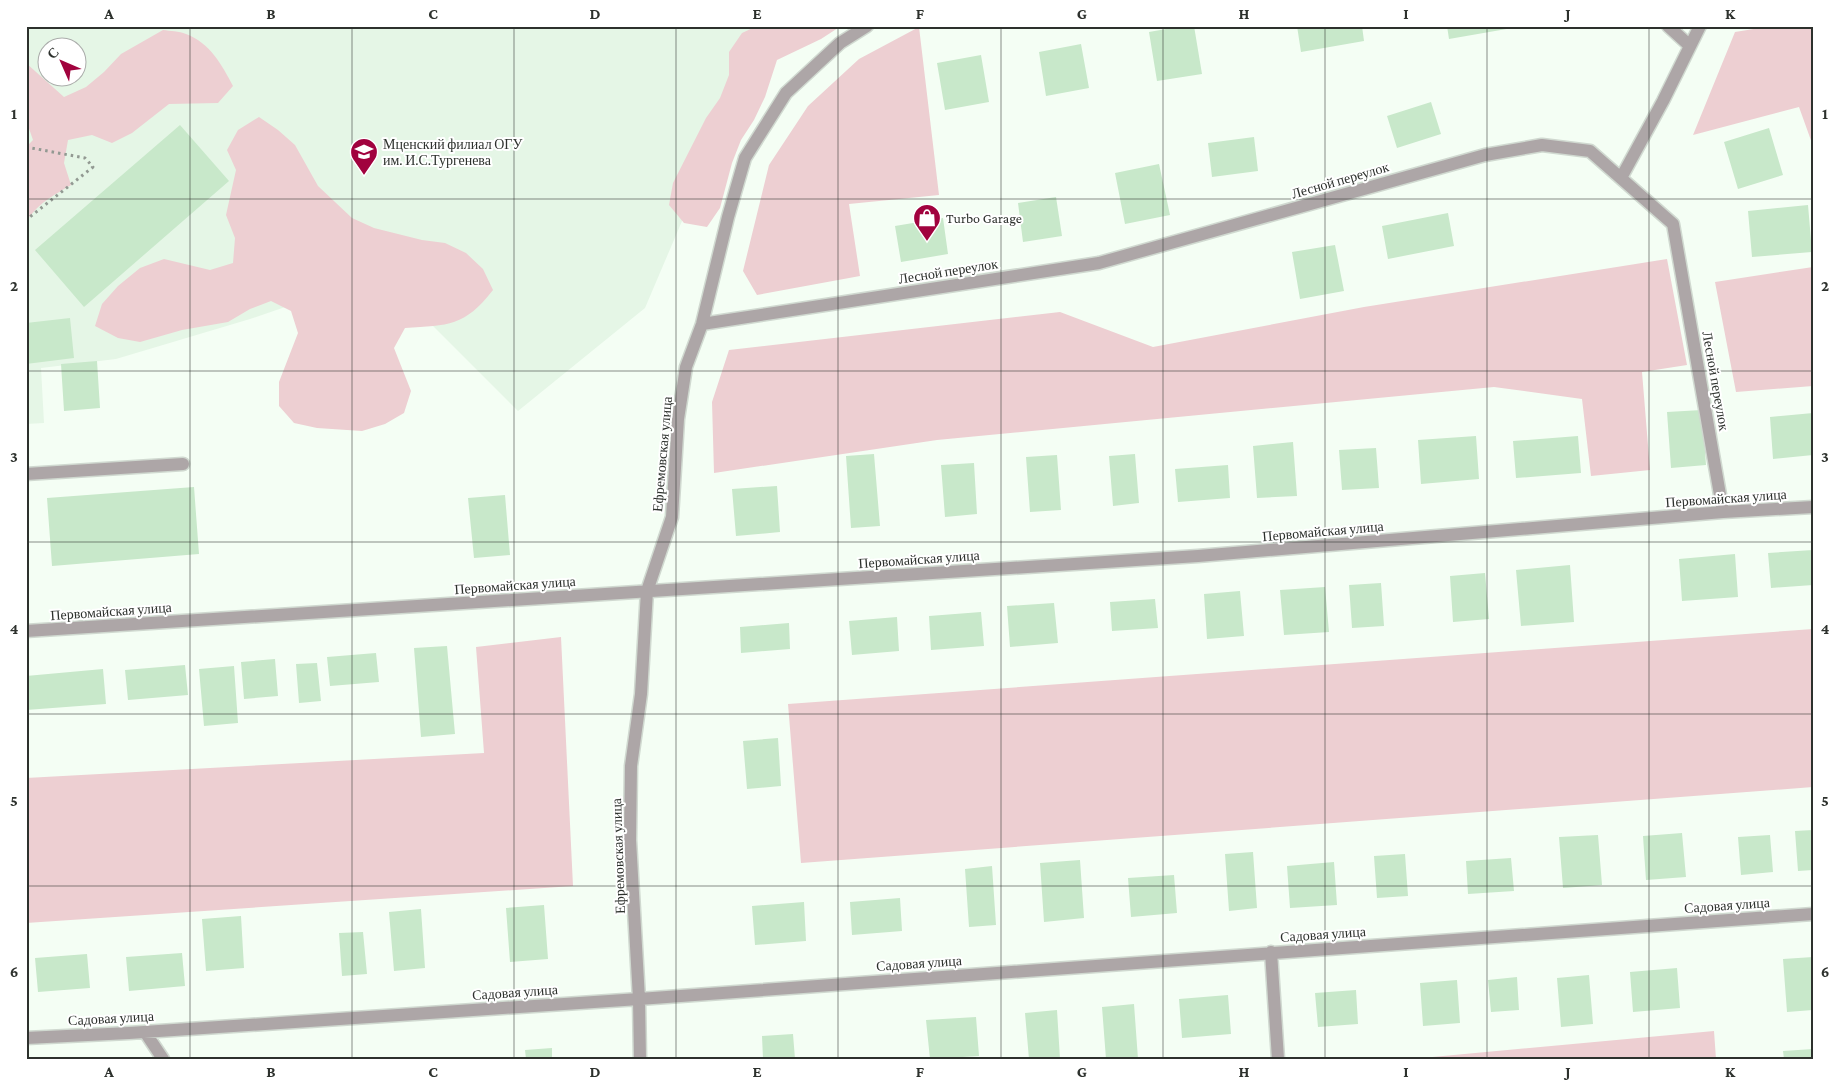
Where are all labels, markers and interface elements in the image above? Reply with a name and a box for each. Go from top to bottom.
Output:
text: A [103,5,114,22]
text: B [266,5,276,22]
text: C [428,5,438,22]
text: D [589,5,601,22]
text: E [752,5,762,22]
text: F [916,5,925,22]
text: G [1077,5,1087,22]
text: H [1239,5,1250,22]
text: I [1403,5,1409,22]
text: J [1563,5,1571,22]
text: K [1725,5,1736,22]
north arrow [38,38,88,88]
text: С [44,44,62,62]
text: 1 [11,105,17,122]
text: 1 [1822,105,1828,122]
place label: Мценский филиал ОГУ им. И.С.Тургенева [383,136,522,168]
school or university icon: Мценский филиал ОГУ им. И.С.Тургенева [349,137,379,176]
street label: Лесной переулок [1289,158,1391,202]
shop icon: Turbo Garage [912,203,942,242]
place label: Turbo Garage [946,210,1022,226]
street label: Лесной переулок [897,255,999,287]
text: 2 [10,277,18,294]
text: 2 [1821,277,1829,294]
street label: Лесной переулок [1699,330,1733,432]
street label: Ефремовская улица [649,395,675,512]
text: 3 [10,448,18,465]
text: 3 [1821,448,1829,465]
street label: Первомайская улица [1665,486,1788,510]
street label: Первомайская улица [1262,518,1385,544]
street label: Первомайская улица [858,547,981,571]
street label: Первомайская улица [454,573,577,597]
street label: Первомайская улица [50,599,173,623]
text: 4 [10,620,19,637]
text: 4 [1821,620,1830,637]
text: 5 [10,792,18,809]
text: 5 [1821,792,1829,809]
street label: Ефремовская улица [608,797,628,914]
street label: Садовая улица [1684,894,1771,916]
street label: Садовая улица [1280,923,1367,945]
street label: Садовая улица [876,952,963,974]
text: 6 [10,963,18,980]
text: 6 [1821,963,1829,980]
street label: Садовая улица [472,981,559,1003]
street label: Садовая улица [68,1008,155,1028]
text: A [103,1063,114,1080]
text: B [266,1063,276,1080]
text: C [428,1063,438,1080]
text: D [589,1063,601,1080]
text: E [752,1063,762,1080]
text: F [916,1063,925,1080]
text: G [1077,1063,1087,1080]
text: H [1239,1063,1250,1080]
text: I [1403,1063,1409,1080]
text: J [1563,1063,1571,1080]
text: K [1725,1063,1736,1080]

